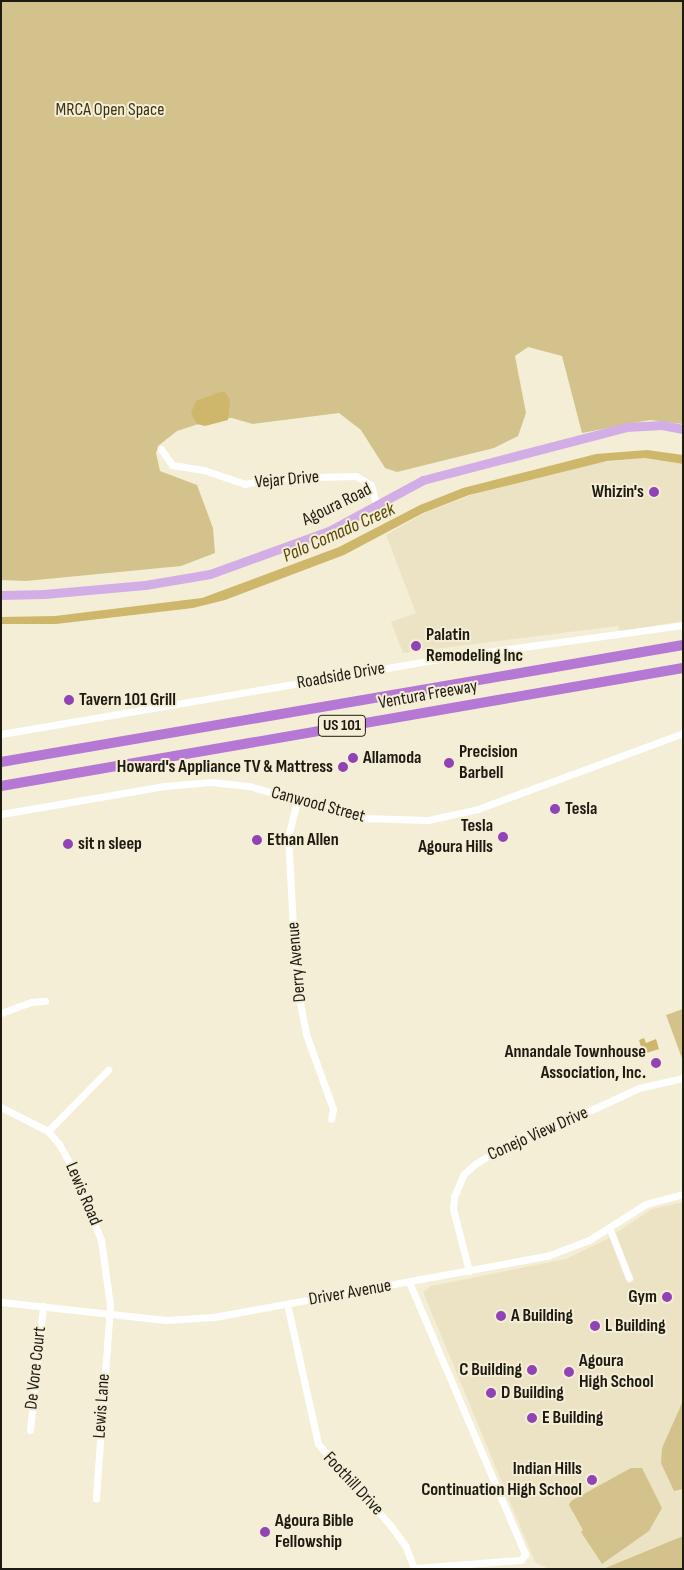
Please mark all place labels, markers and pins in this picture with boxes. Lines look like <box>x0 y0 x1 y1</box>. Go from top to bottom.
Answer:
place label: Whizin's <box>591 481 644 503</box>
marker: Whizin's <box>648 486 660 498</box>
place label: Palatin Remodeling Inc <box>426 625 523 668</box>
marker: Palatin Remodeling Inc <box>410 640 422 652</box>
place label: Tavern 101 Grill <box>79 689 176 711</box>
marker: Tavern 101 Grill <box>63 694 75 706</box>
place label: Precision Barbell <box>459 742 518 784</box>
place label: Allamoda <box>363 747 421 769</box>
marker: Allamoda <box>347 752 359 764</box>
place label: Howard's Appliance TV & Mattress <box>117 756 333 778</box>
marker: Precision Barbell <box>443 757 455 769</box>
marker: Howard's Appliance TV & Mattress <box>337 761 349 773</box>
place label: Tesla <box>565 798 597 820</box>
marker: Tesla <box>549 803 561 815</box>
place label: Tesla Agoura Hills <box>418 816 493 859</box>
place label: Ethan Allen <box>267 829 339 851</box>
marker: Tesla Agoura Hills <box>497 831 509 843</box>
place label: sit n sleep <box>78 833 142 855</box>
marker: Ethan Allen <box>251 834 263 846</box>
marker: sit n sleep <box>62 838 74 850</box>
place label: Annandale Townhouse Association, Inc. <box>505 1042 646 1084</box>
marker: Annandale Townhouse Association, Inc. <box>650 1057 662 1069</box>
place label: Gym <box>628 1286 657 1308</box>
marker: Gym <box>661 1291 673 1303</box>
place label: A Building <box>511 1305 573 1327</box>
marker: A Building <box>495 1310 507 1322</box>
place label: L Building <box>605 1315 666 1337</box>
marker: L Building <box>589 1320 601 1332</box>
place label: Agoura High School <box>579 1351 654 1394</box>
place label: C Building <box>459 1359 522 1381</box>
marker: C Building <box>526 1364 538 1376</box>
marker: Agoura High School <box>563 1366 575 1378</box>
place label: D Building <box>501 1382 564 1404</box>
marker: D Building <box>485 1387 497 1399</box>
place label: E Building <box>542 1407 603 1429</box>
marker: E Building <box>526 1412 538 1424</box>
place label: Indian Hills Continuation High School <box>421 1459 582 1502</box>
marker: Indian Hills Continuation High School <box>586 1474 598 1486</box>
place label: Agoura Bible Fellowship <box>275 1511 354 1554</box>
marker: Agoura Bible Fellowship <box>259 1526 271 1538</box>

